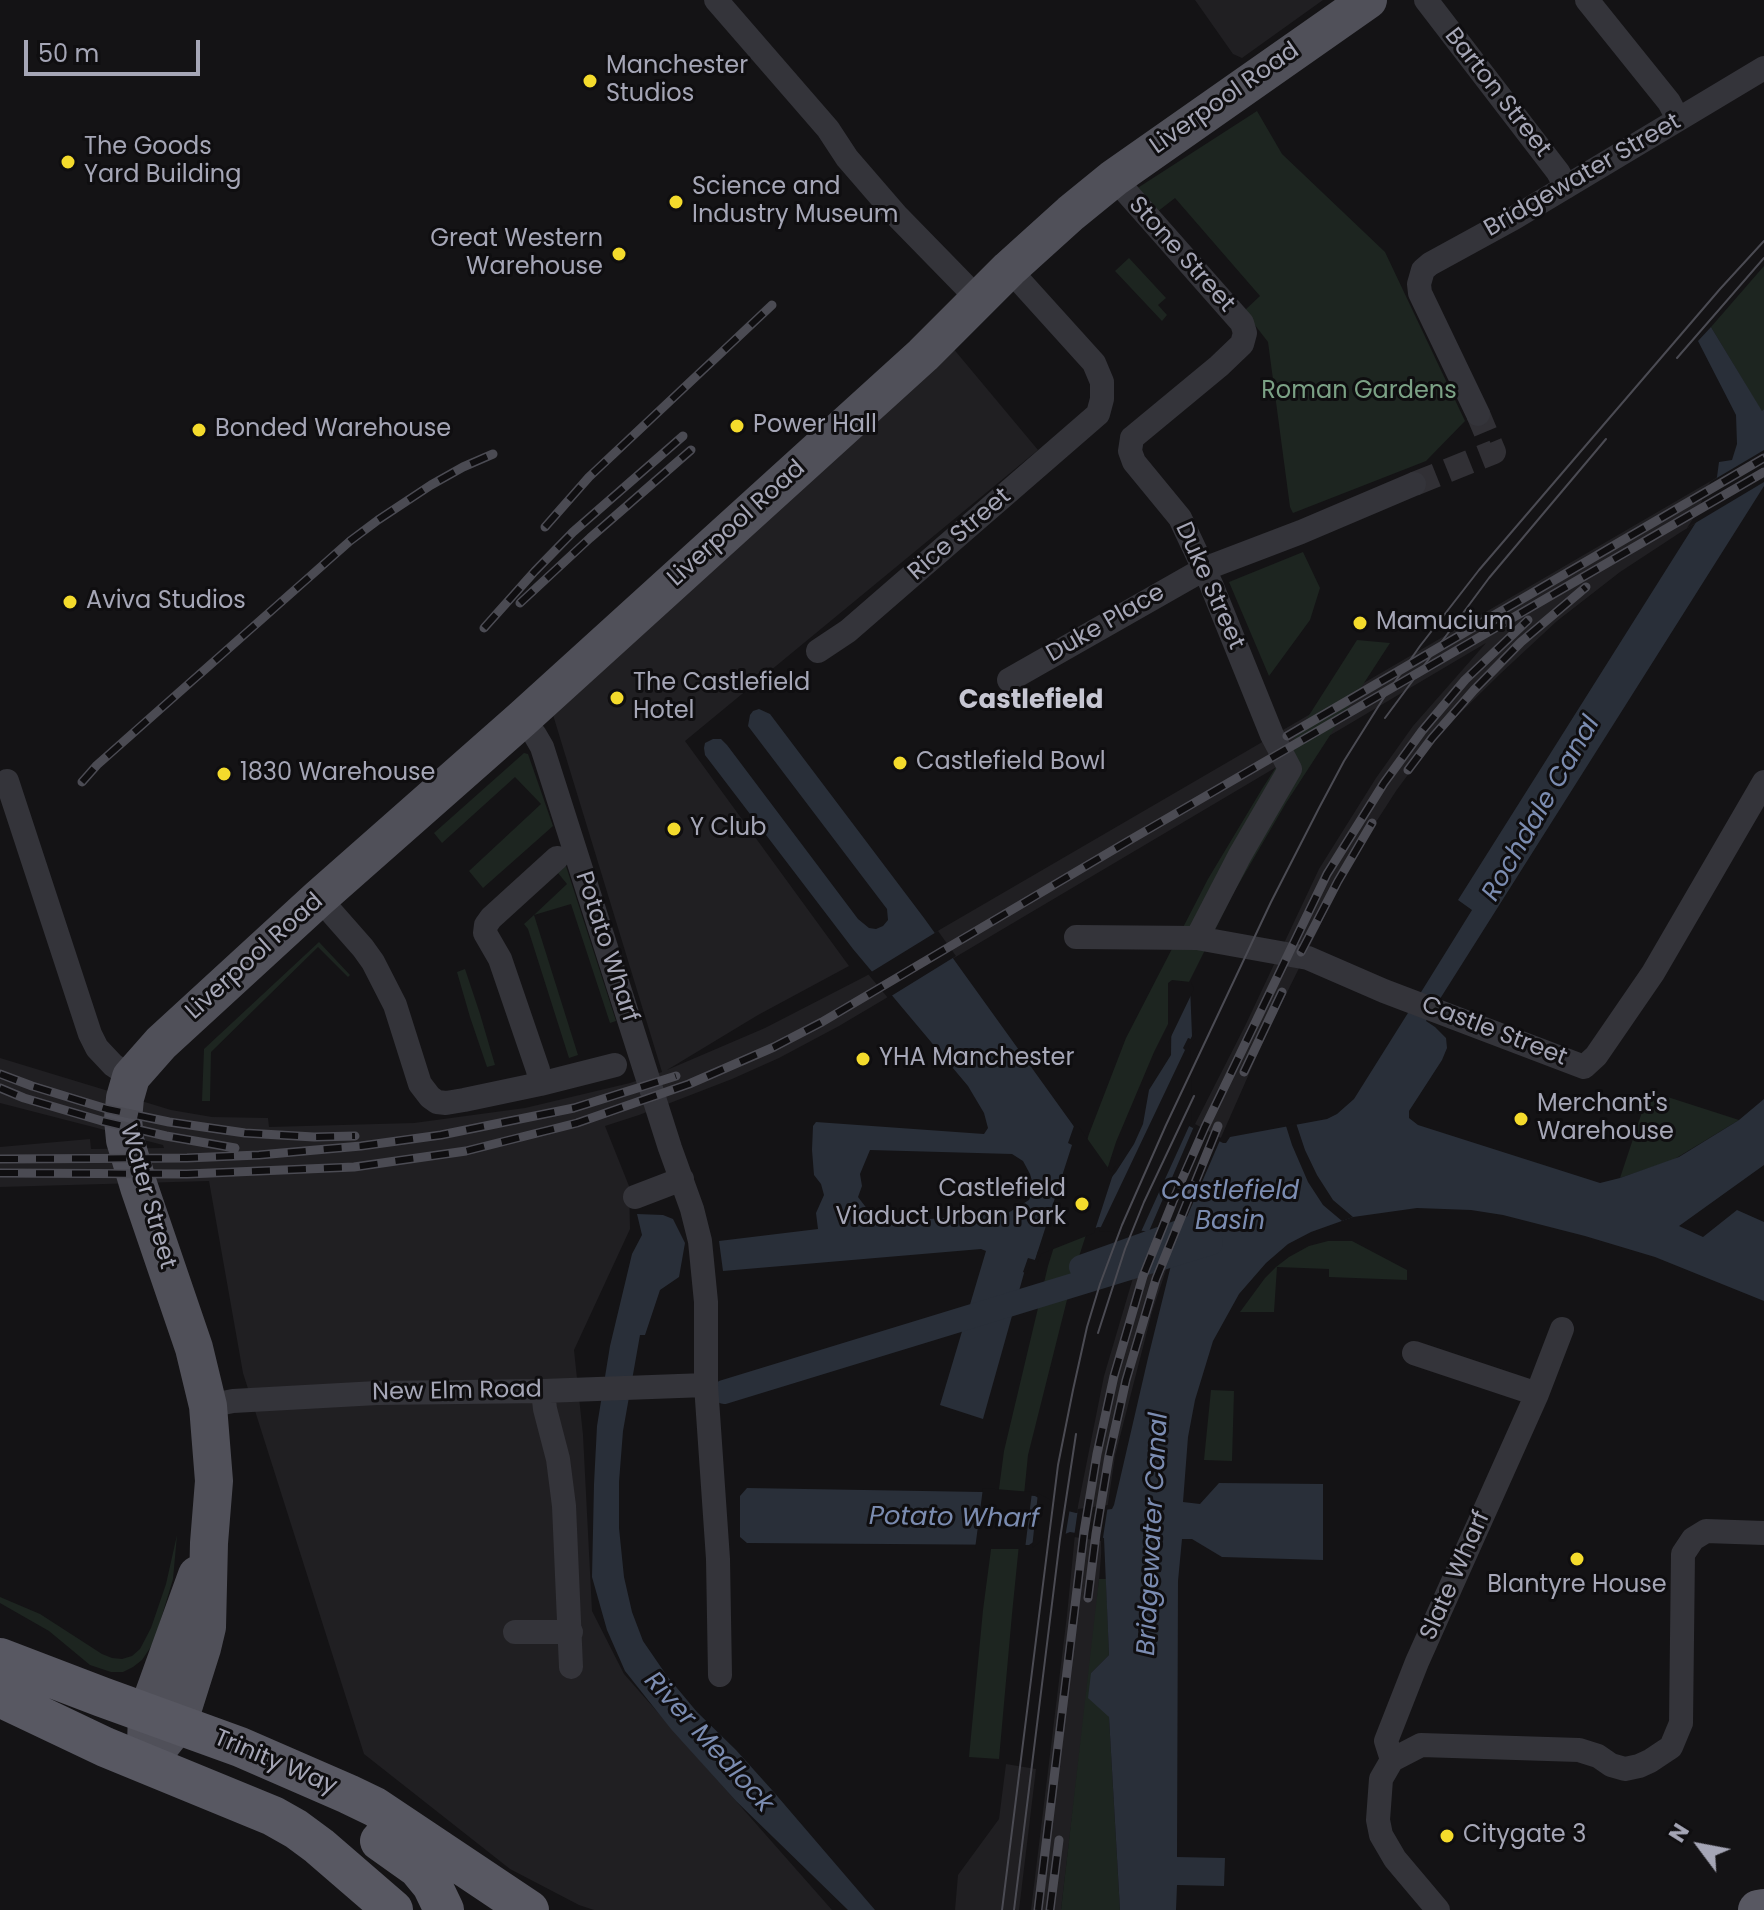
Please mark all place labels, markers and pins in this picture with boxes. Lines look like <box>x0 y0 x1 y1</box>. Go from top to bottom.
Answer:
place label: Manchester Studios <box>606 53 748 109</box>
marker: Manchester Studios <box>581 72 599 90</box>
place label: The Goods Yard Building <box>84 134 241 190</box>
marker: The Goods Yard Building <box>59 153 77 171</box>
place label: Science and Industry Museum <box>692 174 898 230</box>
marker: Science and Industry Museum <box>667 193 685 211</box>
place label: Great Western Warehouse <box>430 226 603 282</box>
marker: Great Western Warehouse <box>610 245 628 263</box>
place label: Power Hall <box>753 412 877 440</box>
place label: Bonded Warehouse <box>215 416 451 444</box>
marker: Power Hall <box>728 417 746 435</box>
marker: Bonded Warehouse <box>190 421 208 439</box>
place label: Aviva Studios <box>86 588 246 616</box>
marker: Aviva Studios <box>61 593 79 611</box>
place label: Mamucium <box>1376 609 1514 637</box>
marker: Mamucium <box>1351 614 1369 632</box>
place label: The Castlefield Hotel <box>633 670 810 726</box>
marker: The Castlefield Hotel <box>608 689 626 707</box>
place label: Castlefield Bowl <box>916 749 1106 777</box>
marker: Castlefield Bowl <box>891 754 909 772</box>
place label: 1830 Warehouse <box>240 760 435 788</box>
marker: 1830 Warehouse <box>215 765 233 783</box>
place label: Y Club <box>690 815 766 843</box>
marker: Y Club <box>665 820 683 838</box>
place label: YHA Manchester <box>879 1045 1074 1073</box>
marker: YHA Manchester <box>854 1050 872 1068</box>
place label: Merchant's Warehouse <box>1537 1091 1674 1147</box>
marker: Merchant's Warehouse <box>1512 1110 1530 1128</box>
place label: Castlefield Viaduct Urban Park <box>836 1176 1066 1232</box>
marker: Castlefield Viaduct Urban Park <box>1073 1195 1091 1213</box>
marker: Blantyre House <box>1568 1550 1586 1568</box>
place label: Blantyre House <box>1487 1572 1667 1600</box>
place label: Citygate 3 <box>1463 1822 1586 1850</box>
marker: Citygate 3 <box>1438 1827 1456 1845</box>

